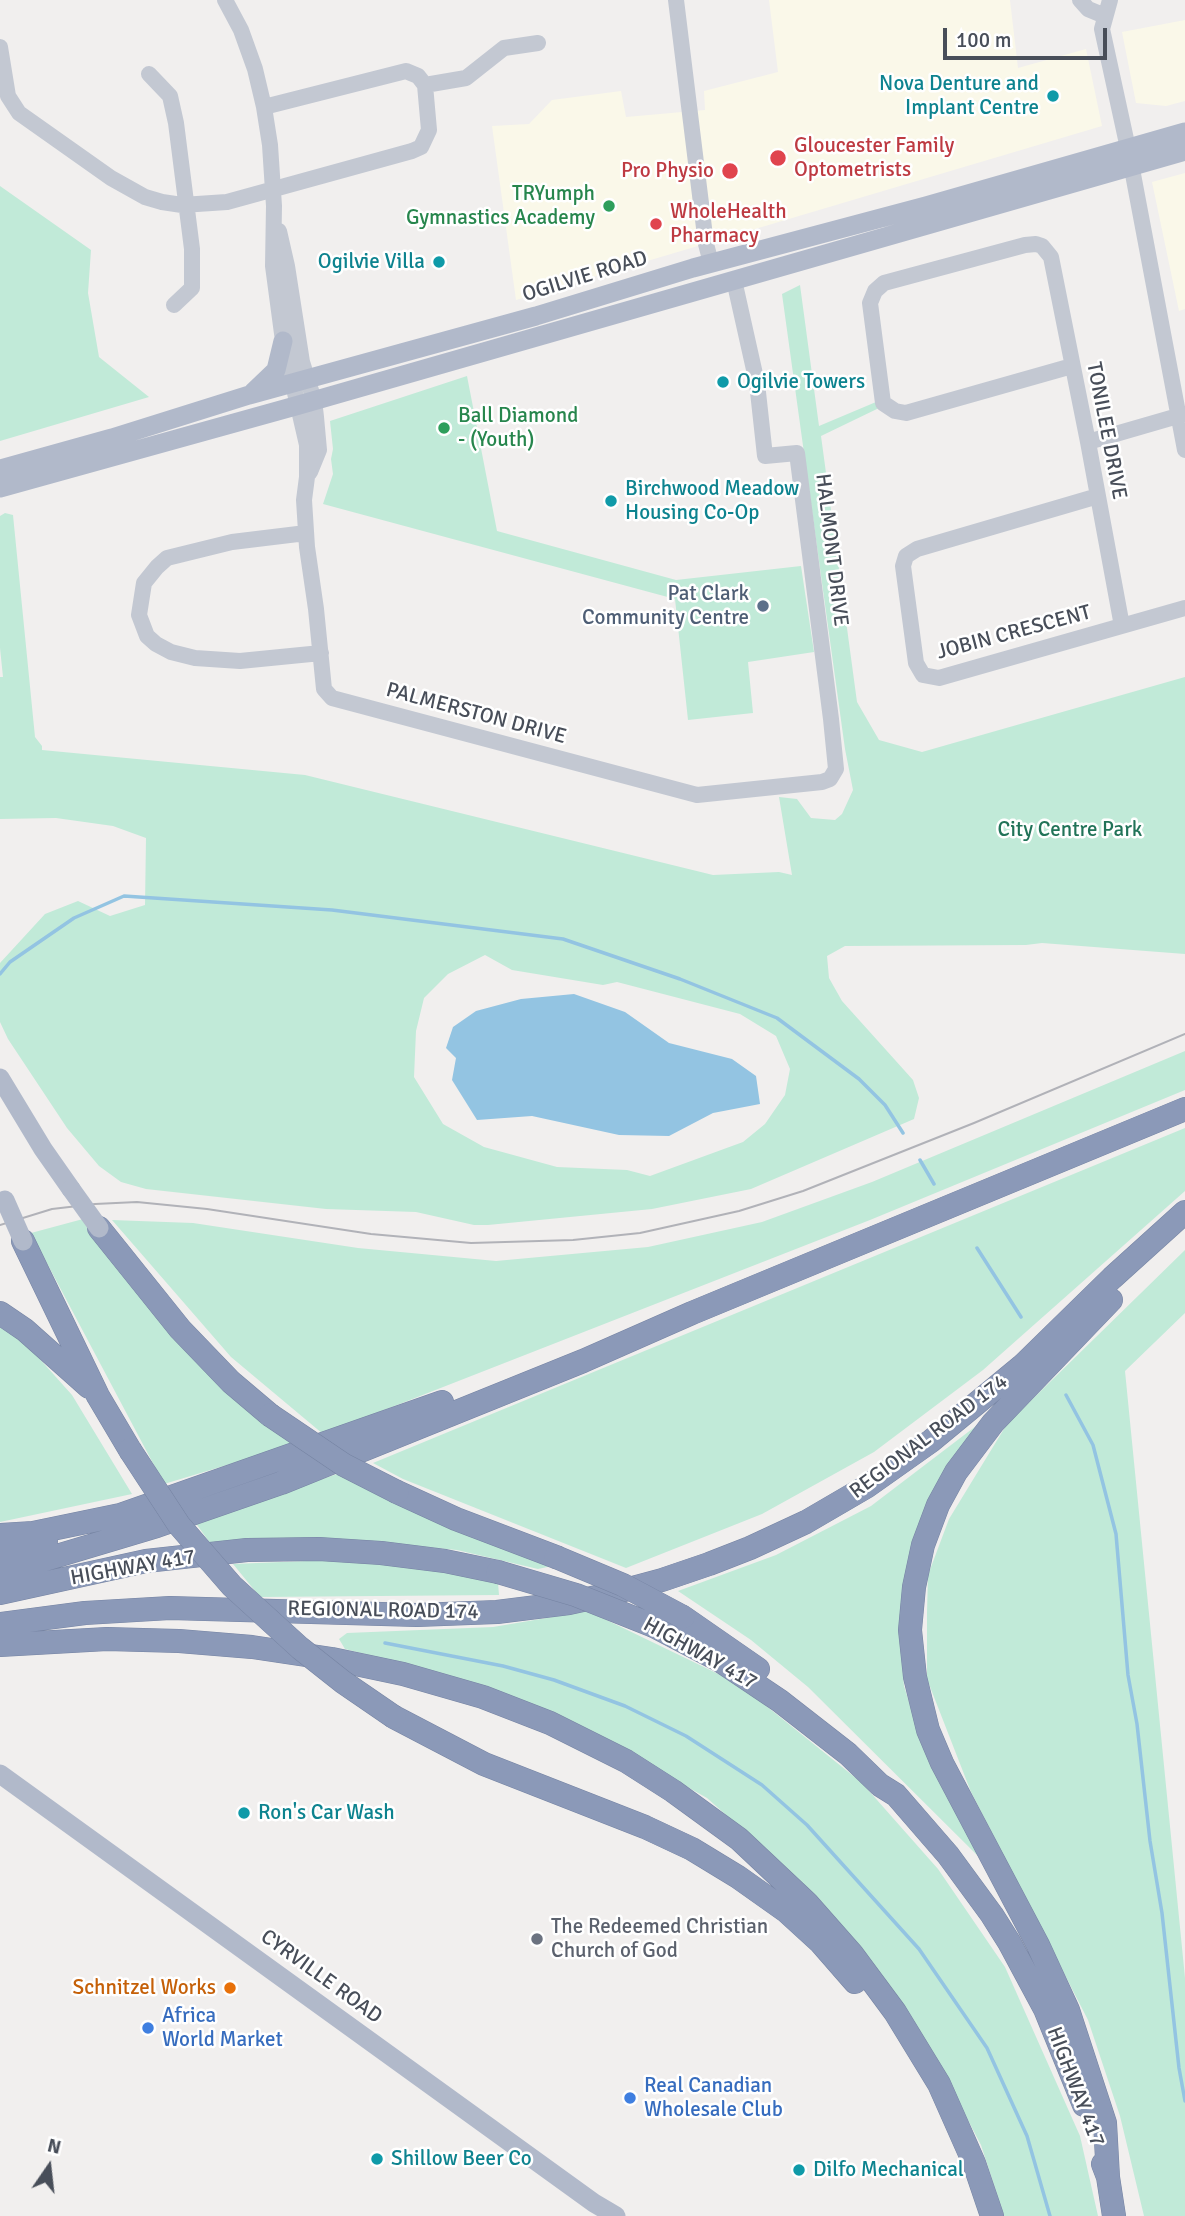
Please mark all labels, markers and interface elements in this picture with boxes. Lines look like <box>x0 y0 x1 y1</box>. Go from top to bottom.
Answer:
scale bar <box>947 14 1112 58</box>
text: 100 m <box>956 27 1011 53</box>
place label: Nova Denture and Implant Centre <box>879 71 1039 121</box>
marker: Nova Denture and Implant Centre <box>1045 88 1061 104</box>
place label: Gloucester Family Optometrists <box>794 133 954 183</box>
marker: Gloucester Family Optometrists <box>768 148 788 168</box>
place label: Pro Physio <box>621 158 714 184</box>
marker: Pro Physio <box>720 161 740 181</box>
place label: TRYumph Gymnastics Academy <box>406 181 595 231</box>
marker: TRYumph Gymnastics Academy <box>601 198 617 214</box>
place label: WholeHealth Pharmacy <box>670 199 787 249</box>
marker: WholeHealth Pharmacy <box>648 216 664 232</box>
street label: OGILVIE ROAD <box>519 246 651 308</box>
place label: Ogilvie Villa <box>318 249 425 275</box>
marker: Ogilvie Villa <box>431 254 447 270</box>
street label: TONILEE DRIVE <box>1080 360 1132 502</box>
place label: Ogilvie Towers <box>737 369 865 395</box>
marker: Ogilvie Towers <box>715 374 731 390</box>
place label: Ball Diamond - (Youth) <box>458 403 578 453</box>
marker: Ball Diamond - (Youth) <box>436 420 452 436</box>
street label: HALMONT DRIVE <box>809 472 853 628</box>
place label: Birchwood Meadow Housing Co-Op <box>625 476 799 526</box>
marker: Birchwood Meadow Housing Co-Op <box>603 493 619 509</box>
place label: Pat Clark Community Centre <box>582 581 749 631</box>
marker: Pat Clark Community Centre <box>755 598 771 614</box>
street label: JOBIN CRESCENT <box>934 600 1094 666</box>
street label: PALMERSTON DRIVE <box>383 678 569 750</box>
park label: City Centre Park <box>998 817 1142 843</box>
street label: REGIONAL ROAD 174 <box>845 1369 1013 1505</box>
street label: HIGHWAY 417 <box>69 1545 197 1591</box>
street label: REGIONAL ROAD 174 <box>287 1597 479 1625</box>
street label: HIGHWAY 417 <box>639 1612 761 1696</box>
place label: Ron's Car Wash <box>258 1800 395 1826</box>
marker: Ron's Car Wash <box>236 1805 252 1821</box>
place label: The Redeemed Christian Church of God <box>551 1914 768 1964</box>
street label: CYRVILLE ROAD <box>255 1924 387 2030</box>
marker: The Redeemed Christian Church of God <box>529 1931 545 1947</box>
place label: Schnitzel Works <box>73 1975 216 2001</box>
marker: Schnitzel Works <box>222 1980 238 1996</box>
place label: Africa World Market <box>162 2003 283 2053</box>
marker: Africa World Market <box>140 2020 156 2036</box>
street label: HIGHWAY 417 <box>1041 2024 1109 2150</box>
place label: Real Canadian Wholesale Club <box>644 2073 783 2123</box>
marker: Real Canadian Wholesale Club <box>622 2090 638 2106</box>
north arrow <box>14 2132 84 2202</box>
text: N <box>45 2133 63 2160</box>
place label: Shillow Beer Co <box>391 2146 532 2172</box>
marker: Shillow Beer Co <box>369 2151 385 2167</box>
place label: Dilfo Mechanical <box>813 2157 964 2183</box>
marker: Dilfo Mechanical <box>791 2162 807 2178</box>

